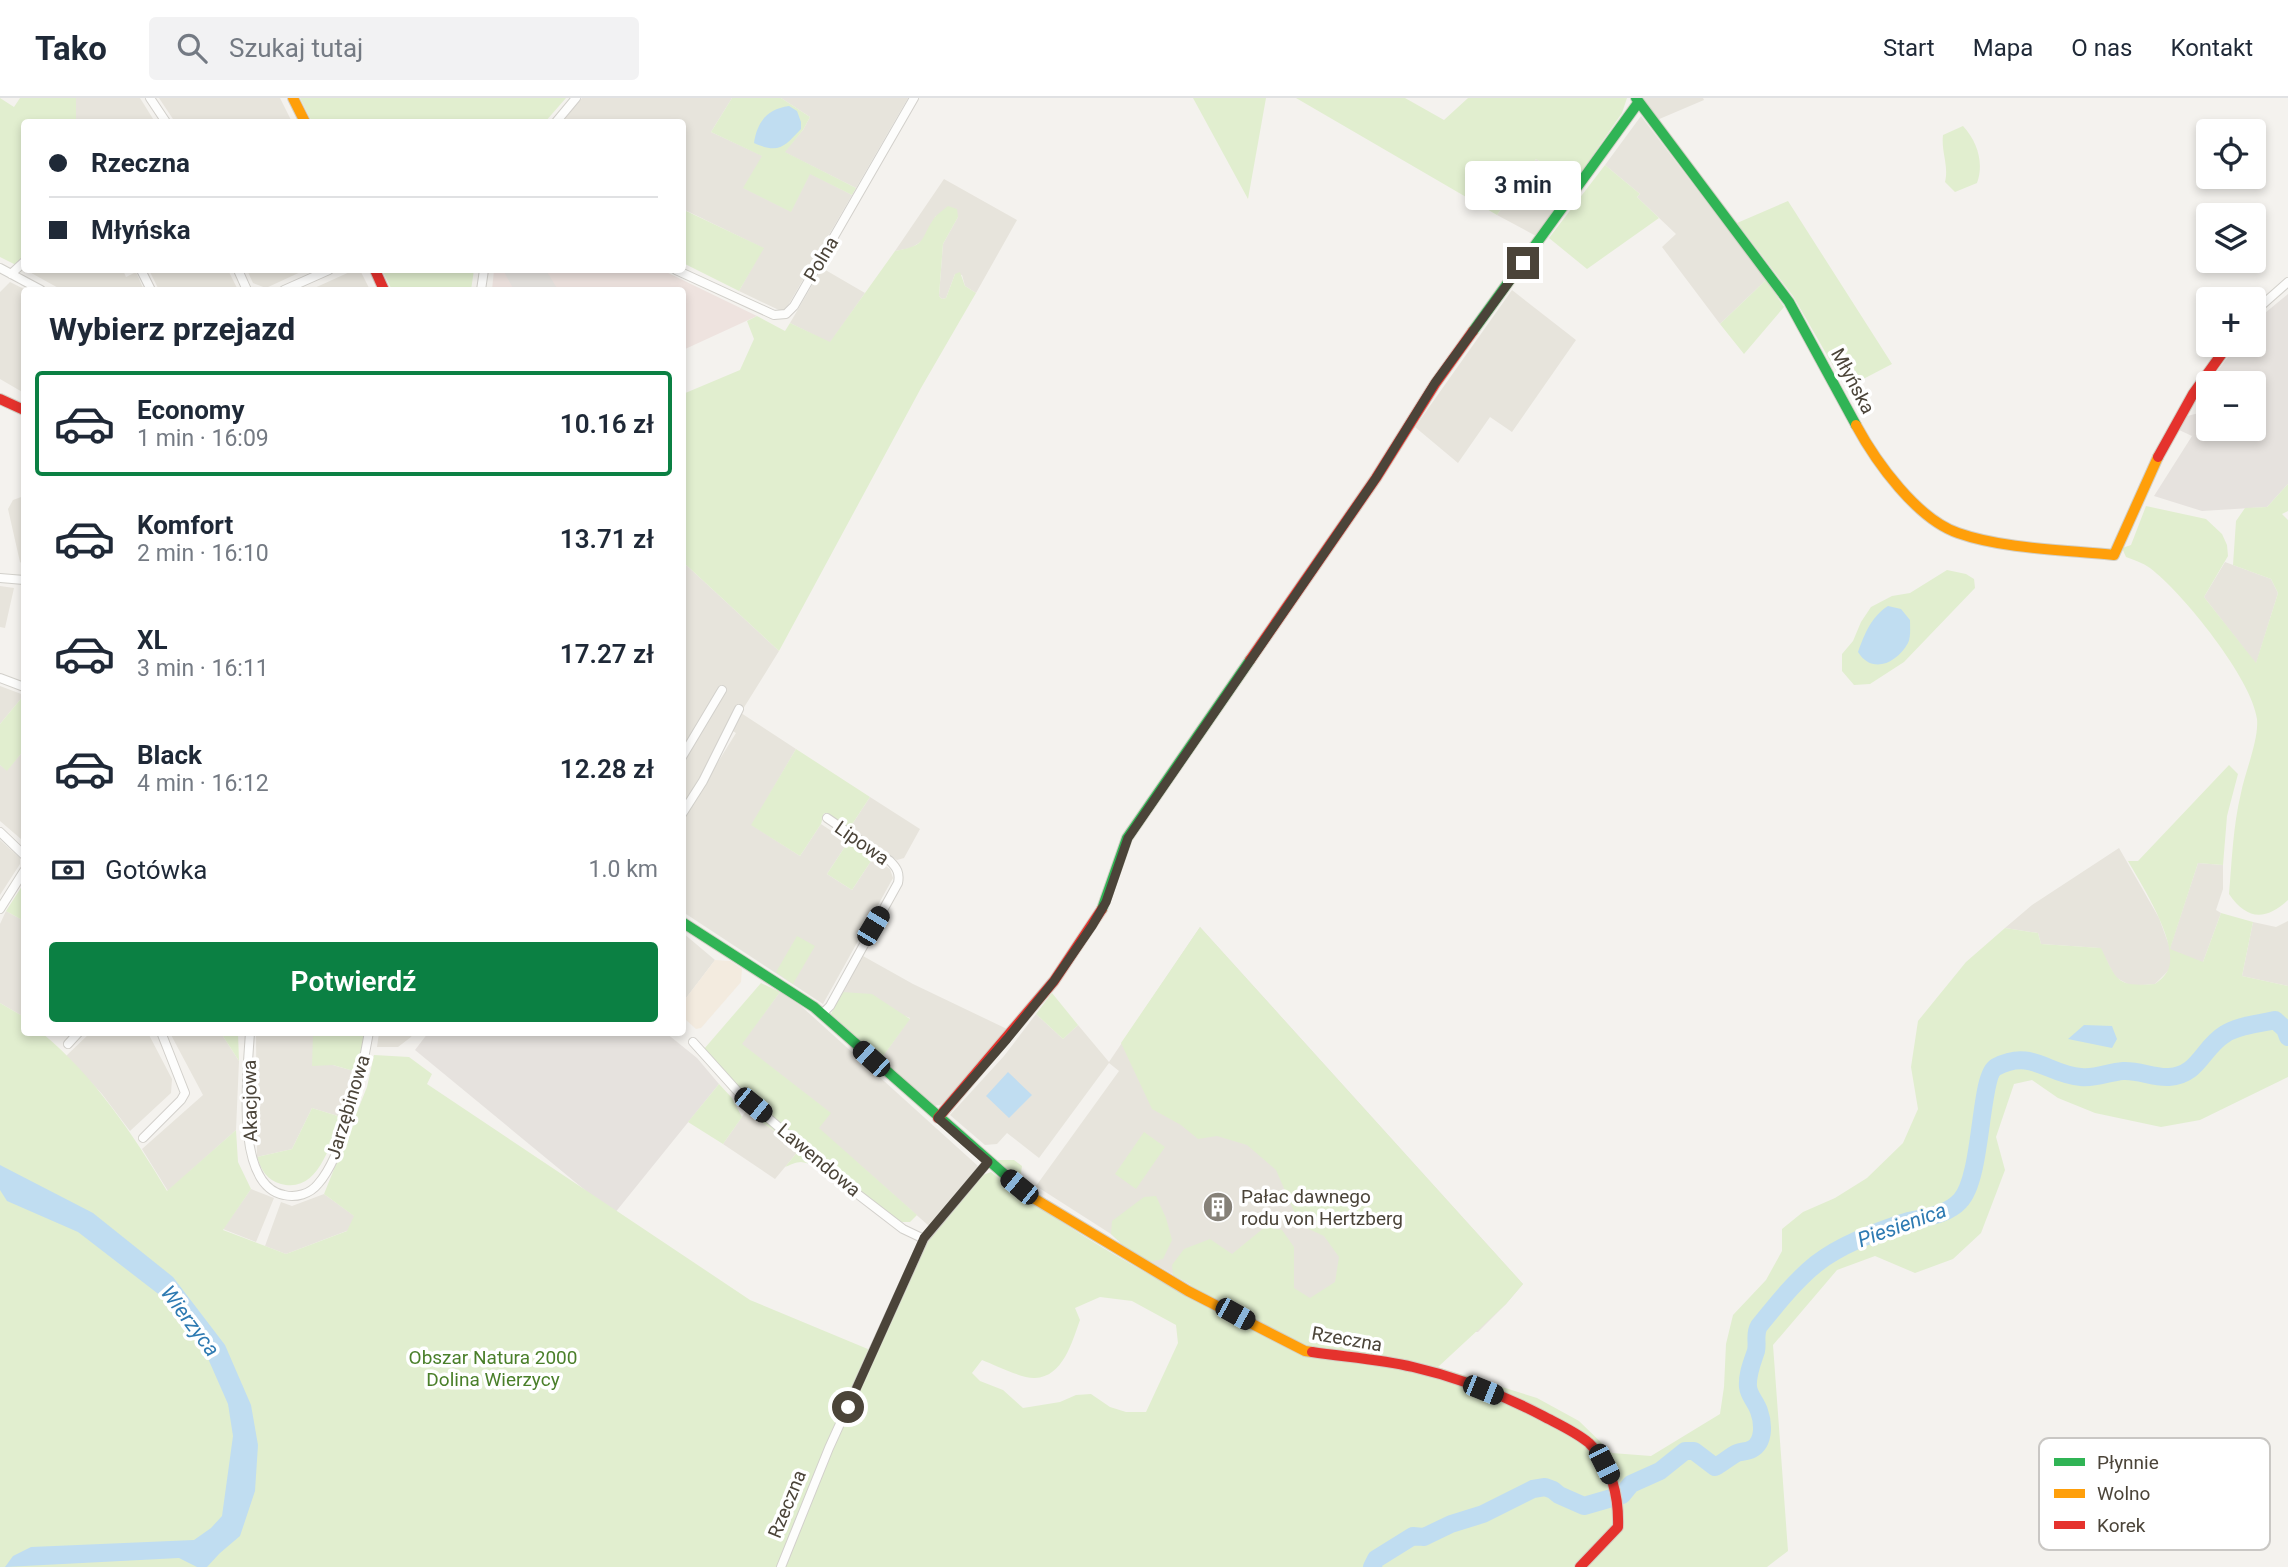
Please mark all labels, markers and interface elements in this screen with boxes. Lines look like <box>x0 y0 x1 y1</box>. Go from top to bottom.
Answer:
search box <box>149 17 639 80</box>
text: Tako <box>35 29 107 68</box>
icon: search <box>173 29 211 67</box>
text: Szukaj tutaj <box>229 33 363 63</box>
text: Start <box>1883 34 1935 62</box>
text: Mapa <box>1973 34 2033 62</box>
text: O nas <box>2071 34 2132 62</box>
text: Kontakt <box>2170 34 2253 62</box>
map controls <box>2196 119 2266 441</box>
button: locate <box>2196 119 2266 189</box>
text: Rzeczna <box>91 148 190 178</box>
callout: 3 min <box>1465 162 1581 211</box>
text: 3 min <box>1494 172 1552 199</box>
button: layers <box>2196 203 2266 273</box>
text: Młyńska <box>91 215 191 245</box>
street label: Polna <box>799 232 843 286</box>
route end <box>1507 247 1539 279</box>
button: + <box>2196 287 2266 357</box>
text: Wybierz przejazd <box>49 310 295 348</box>
street label: Młyńska <box>1826 344 1880 418</box>
button: − <box>2196 371 2266 441</box>
icon: car <box>53 392 116 455</box>
text: Economy <box>137 395 244 425</box>
text: 10.16 zł <box>560 409 654 439</box>
text: 1 min · 16:09 <box>137 425 269 452</box>
icon: car <box>53 507 116 570</box>
text: Komfort <box>137 510 233 540</box>
text: 13.71 zł <box>560 524 654 554</box>
text: 2 min · 16:10 <box>137 540 269 567</box>
icon: car <box>53 622 116 685</box>
text: XL <box>137 625 168 655</box>
text: 17.27 zł <box>560 639 654 669</box>
text: 3 min · 16:11 <box>137 655 269 682</box>
icon: car <box>53 737 116 800</box>
text: Black <box>137 740 202 770</box>
text: 12.28 zł <box>560 754 654 784</box>
text: 4 min · 16:12 <box>137 770 269 797</box>
street label: Lipowa <box>830 816 894 870</box>
icon: cash <box>49 851 87 889</box>
text: Gotówka <box>105 855 207 885</box>
text: 1.0 km <box>589 856 658 883</box>
car <box>854 903 893 949</box>
button: Potwierdź <box>49 942 658 1022</box>
car <box>849 1037 894 1081</box>
street label: Jarzębinowa <box>321 1052 375 1162</box>
street label: Akacjowa <box>238 1060 262 1142</box>
car <box>731 1084 776 1126</box>
street label: Lawendowa <box>773 1119 865 1201</box>
car <box>997 1166 1042 1208</box>
place label: Pałac dawnego rodu von Hertzberg <box>1241 1185 1403 1230</box>
building icon: Pałac dawnego rodu von Hertzberg <box>1201 1190 1235 1224</box>
water label: Piesienica <box>1854 1198 1950 1252</box>
water label: Wierzyca <box>156 1281 224 1361</box>
car <box>1212 1295 1259 1333</box>
street label: Rzeczna <box>1310 1321 1384 1357</box>
park label: Obszar Natura 2000 Dolina Wierzycy <box>409 1346 577 1391</box>
car <box>1460 1372 1507 1408</box>
route start <box>832 1391 864 1423</box>
legend <box>2039 1438 2270 1550</box>
car <box>1586 1441 1623 1487</box>
text: Płynnie <box>2097 1451 2159 1474</box>
street label: Rzeczna <box>763 1467 811 1541</box>
text: Wolno <box>2097 1482 2150 1505</box>
text: Korek <box>2097 1514 2146 1537</box>

